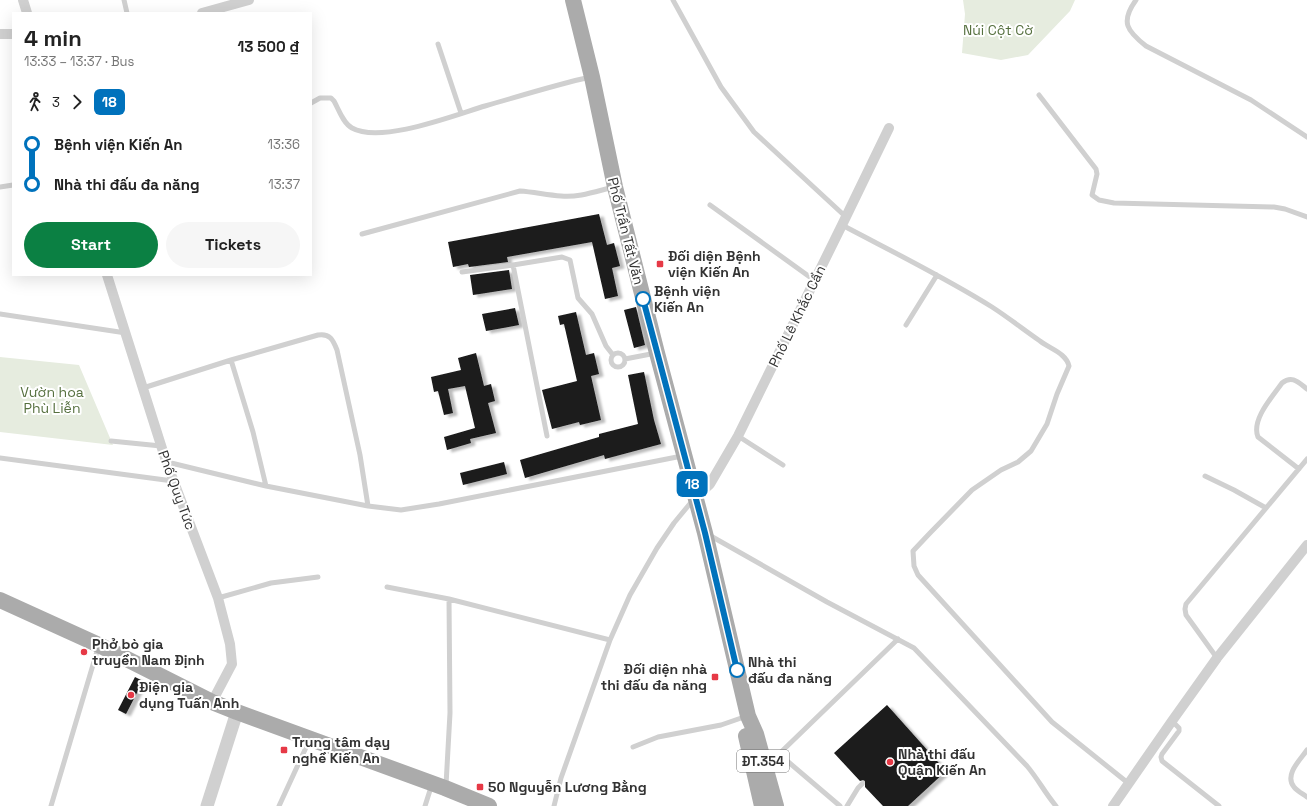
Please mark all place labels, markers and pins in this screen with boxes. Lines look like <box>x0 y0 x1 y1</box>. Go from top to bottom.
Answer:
place label: Đối diện Bệnh viện Kiến An <box>668 247 761 281</box>
marker: Đối diện Bệnh viện Kiến An <box>655 259 665 269</box>
place label: Bệnh viện Kiến An <box>654 282 720 316</box>
marker: Bệnh viện Kiến An <box>635 291 651 307</box>
place label: Phở bò gia truyền Nam Định <box>92 635 205 669</box>
marker: Phở bò gia truyền Nam Định <box>79 647 89 657</box>
place label: Nhà thi đấu đa năng <box>748 653 832 687</box>
place label: Đối diện nhà thi đấu đa năng <box>601 660 707 694</box>
marker: Nhà thi đấu đa năng <box>729 662 745 678</box>
marker: Đối diện nhà thi đấu đa năng <box>710 672 720 682</box>
place label: Điện gia dụng Tuấn Anh <box>139 678 239 712</box>
marker: Điện gia dụng Tuấn Anh <box>126 690 136 700</box>
place label: Trung tâm dạy nghề Kiến An <box>292 733 390 767</box>
marker: Trung tâm dạy nghề Kiến An <box>279 745 289 755</box>
place label: Nhà thi đấu Quận Kiến An <box>898 745 986 779</box>
marker: Nhà thi đấu Quận Kiến An <box>885 757 895 767</box>
place label: 50 Nguyễn Lương Bằng <box>488 778 647 796</box>
marker: 50 Nguyễn Lương Bằng <box>475 782 485 792</box>

